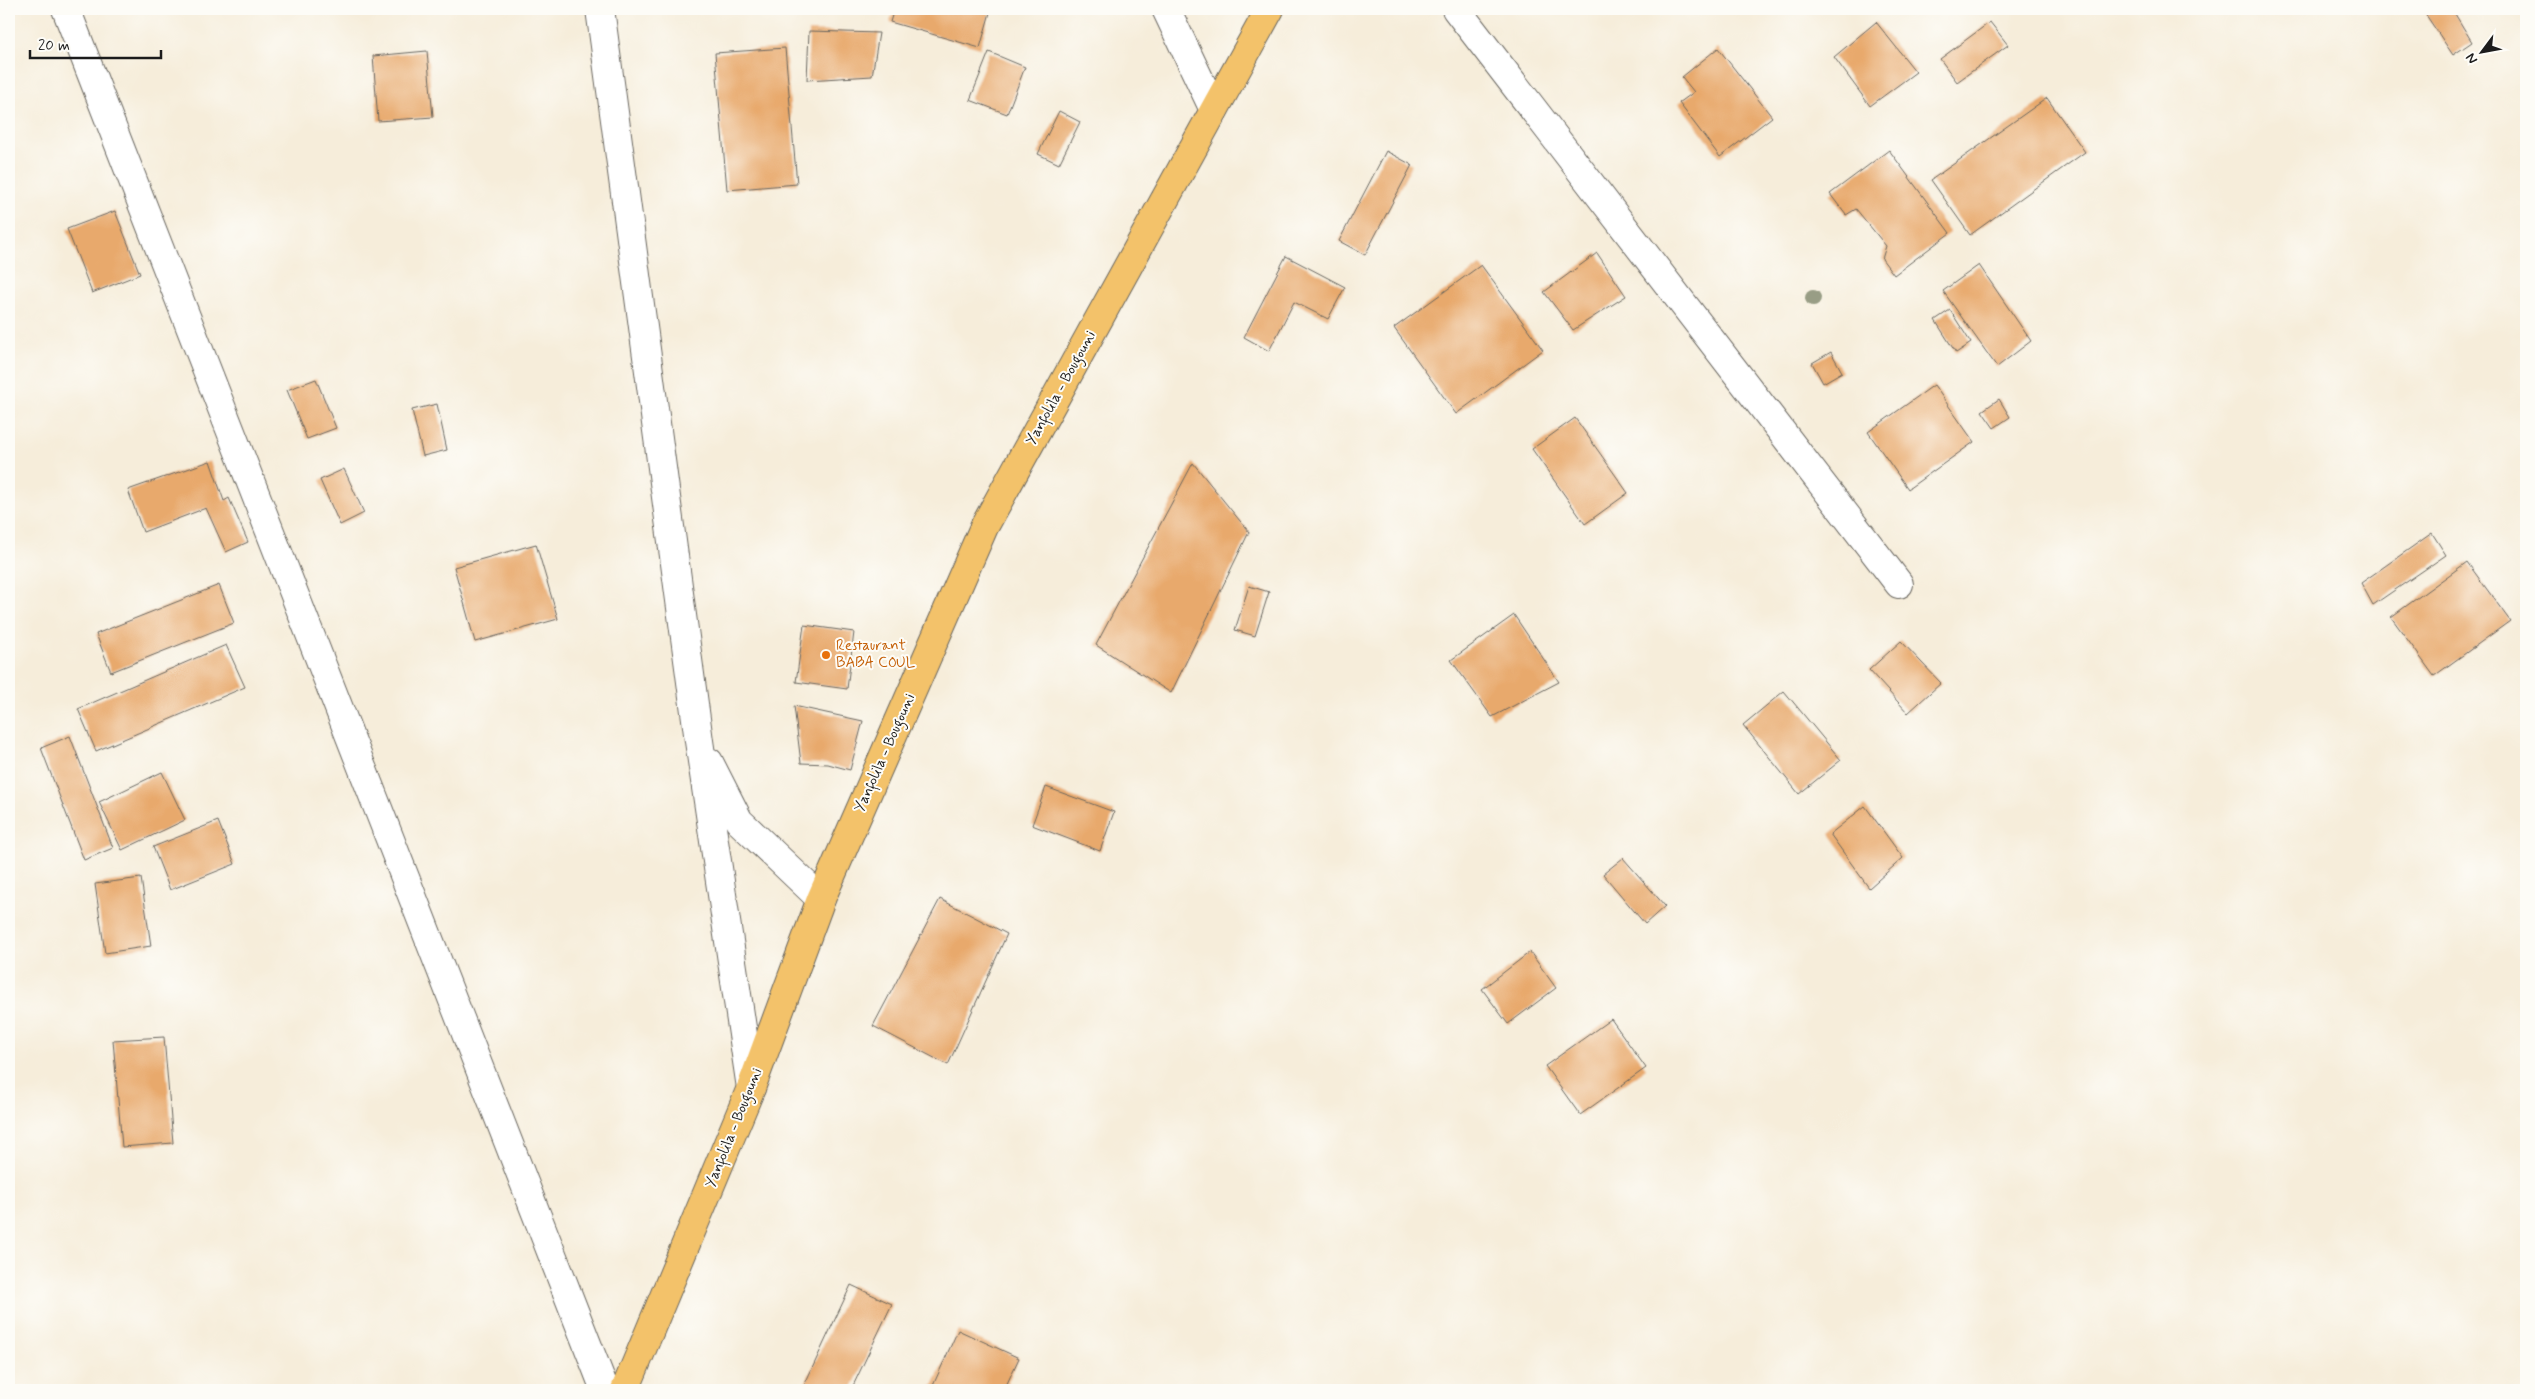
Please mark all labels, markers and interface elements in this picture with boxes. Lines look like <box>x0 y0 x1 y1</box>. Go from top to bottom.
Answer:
scale bar <box>30 28 161 60</box>
north arrow <box>2458 28 2508 78</box>
text: 20 m <box>38 36 70 56</box>
text: N <box>2462 50 2482 67</box>
street label: Yanfolila - Bougouni <box>1021 327 1103 450</box>
place label: Restaurant BABA COUL <box>836 636 916 673</box>
marker: Restaurant BABA COUL <box>820 649 832 661</box>
street label: Yanfolila - Bougouni <box>850 690 922 816</box>
street label: Yanfolila - Bougouni <box>701 1065 769 1192</box>

